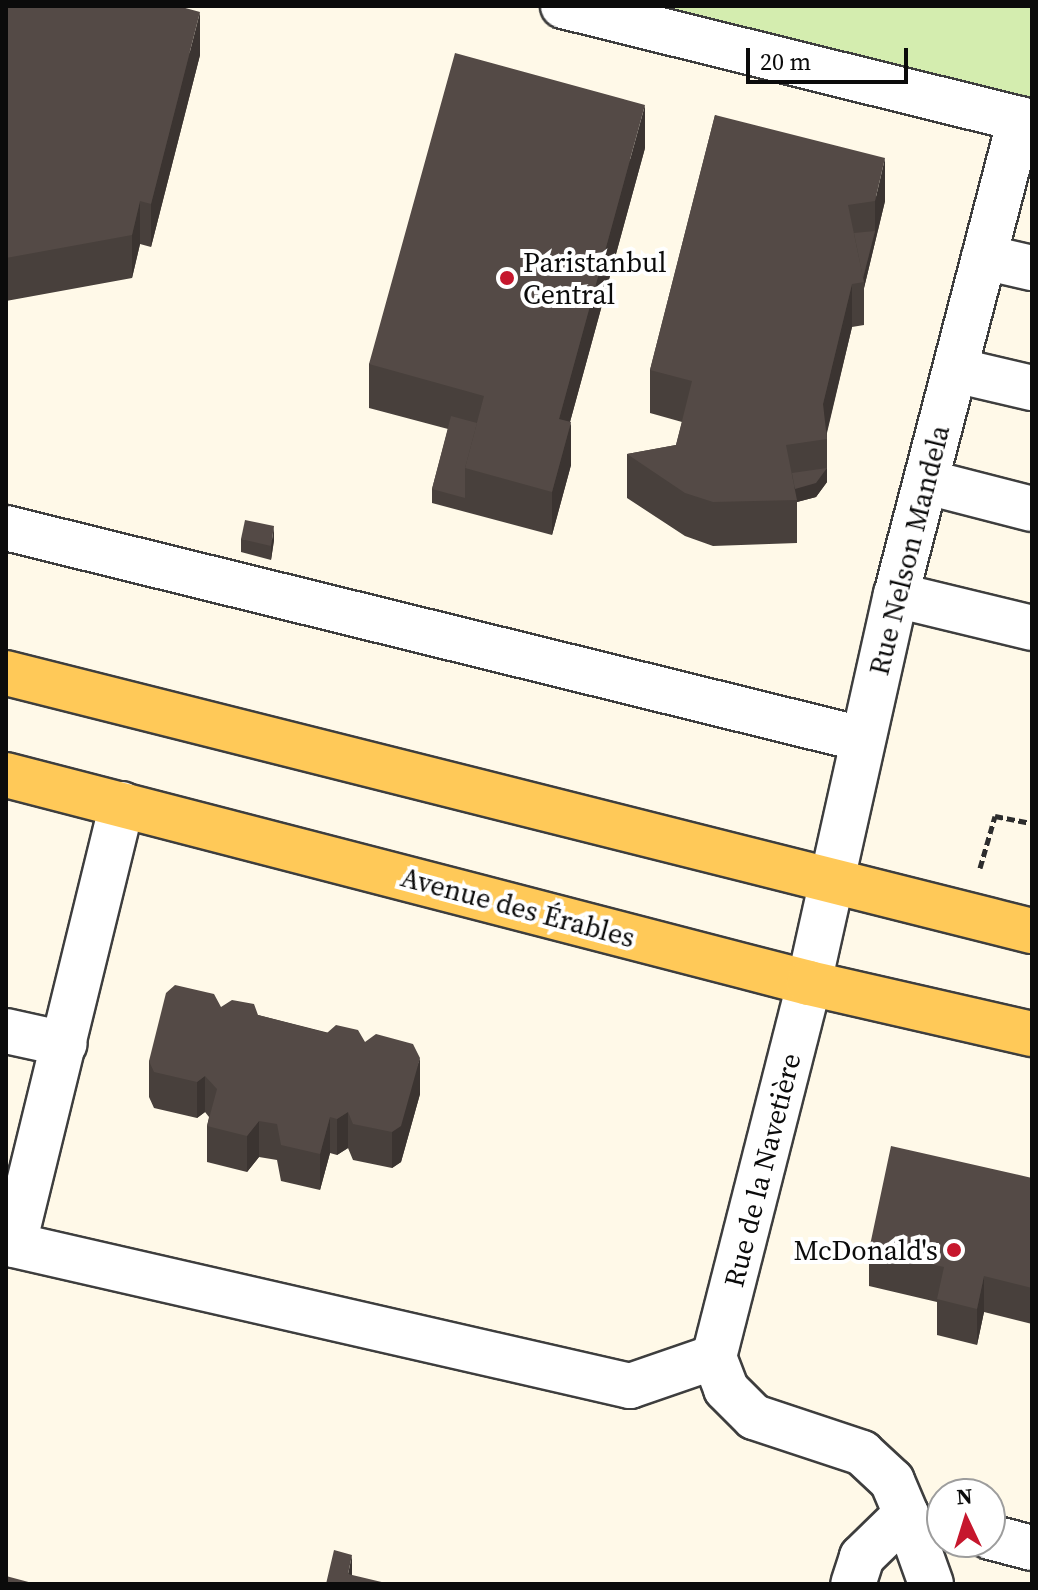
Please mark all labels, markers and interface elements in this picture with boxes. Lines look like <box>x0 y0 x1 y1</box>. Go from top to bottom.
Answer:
scale bar <box>750 32 912 82</box>
text: 20 m <box>760 45 811 78</box>
place label: Paristanbul Central <box>523 245 667 311</box>
marker: Paristanbul Central <box>498 269 516 287</box>
street label: Rue Nelson Mandela <box>862 422 956 678</box>
street label: Avenue des Érables <box>397 860 639 954</box>
street label: Rue de la Navetière <box>717 1050 807 1290</box>
place label: McDonald's <box>793 1233 938 1267</box>
marker: McDonald's <box>945 1241 963 1259</box>
north arrow <box>926 1478 1006 1558</box>
text: N <box>955 1481 974 1512</box>

